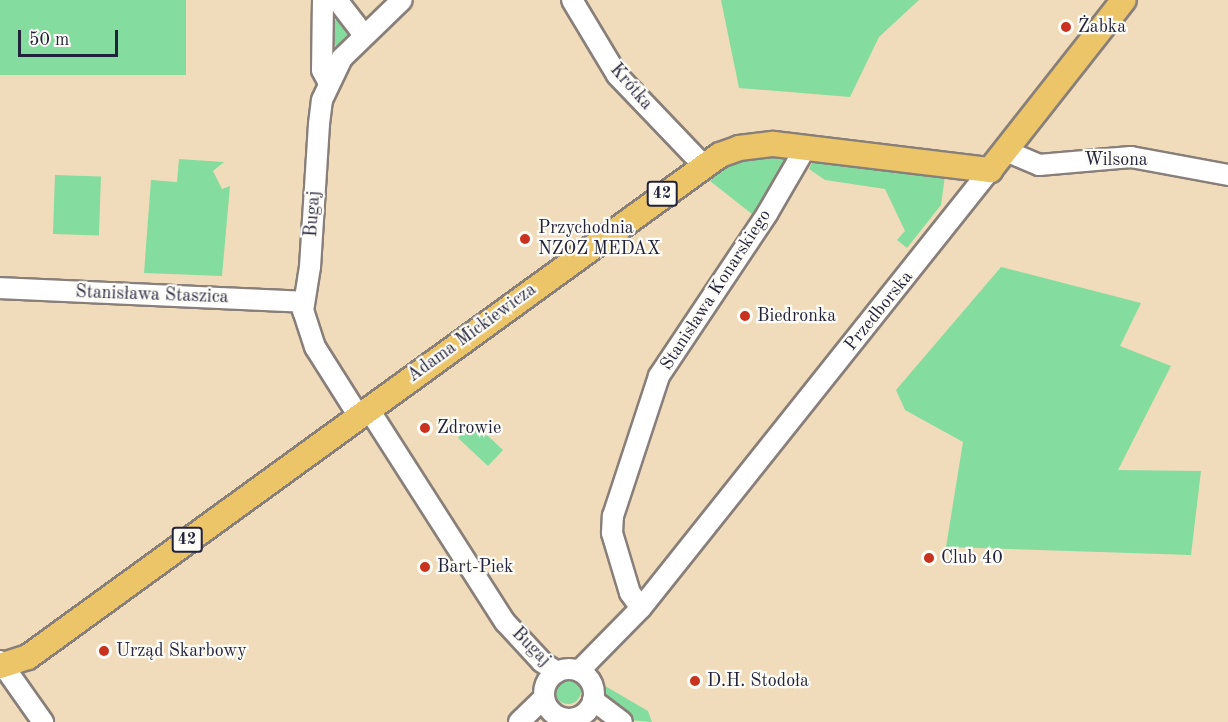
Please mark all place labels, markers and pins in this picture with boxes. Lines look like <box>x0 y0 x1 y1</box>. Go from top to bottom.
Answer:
place label: Żabka <box>1078 16 1126 38</box>
marker: Żabka <box>1059 20 1073 34</box>
place label: Przychodnia NZOZ MEDAX <box>538 218 661 260</box>
marker: Przychodnia NZOZ MEDAX <box>516 230 534 248</box>
place label: Biedronka <box>757 305 836 327</box>
marker: Biedronka <box>738 309 752 323</box>
place label: Zdrowie <box>437 417 501 439</box>
marker: Zdrowie <box>418 421 432 435</box>
place label: Club 40 <box>941 547 1003 569</box>
marker: Club 40 <box>922 551 936 565</box>
place label: Bart-Piek <box>437 556 513 578</box>
marker: Bart-Piek <box>418 560 432 574</box>
place label: Urząd Skarbowy <box>116 640 247 662</box>
marker: Urząd Skarbowy <box>97 644 111 658</box>
place label: D.H. Stodoła <box>707 670 809 692</box>
marker: D.H. Stodoła <box>688 674 702 688</box>

